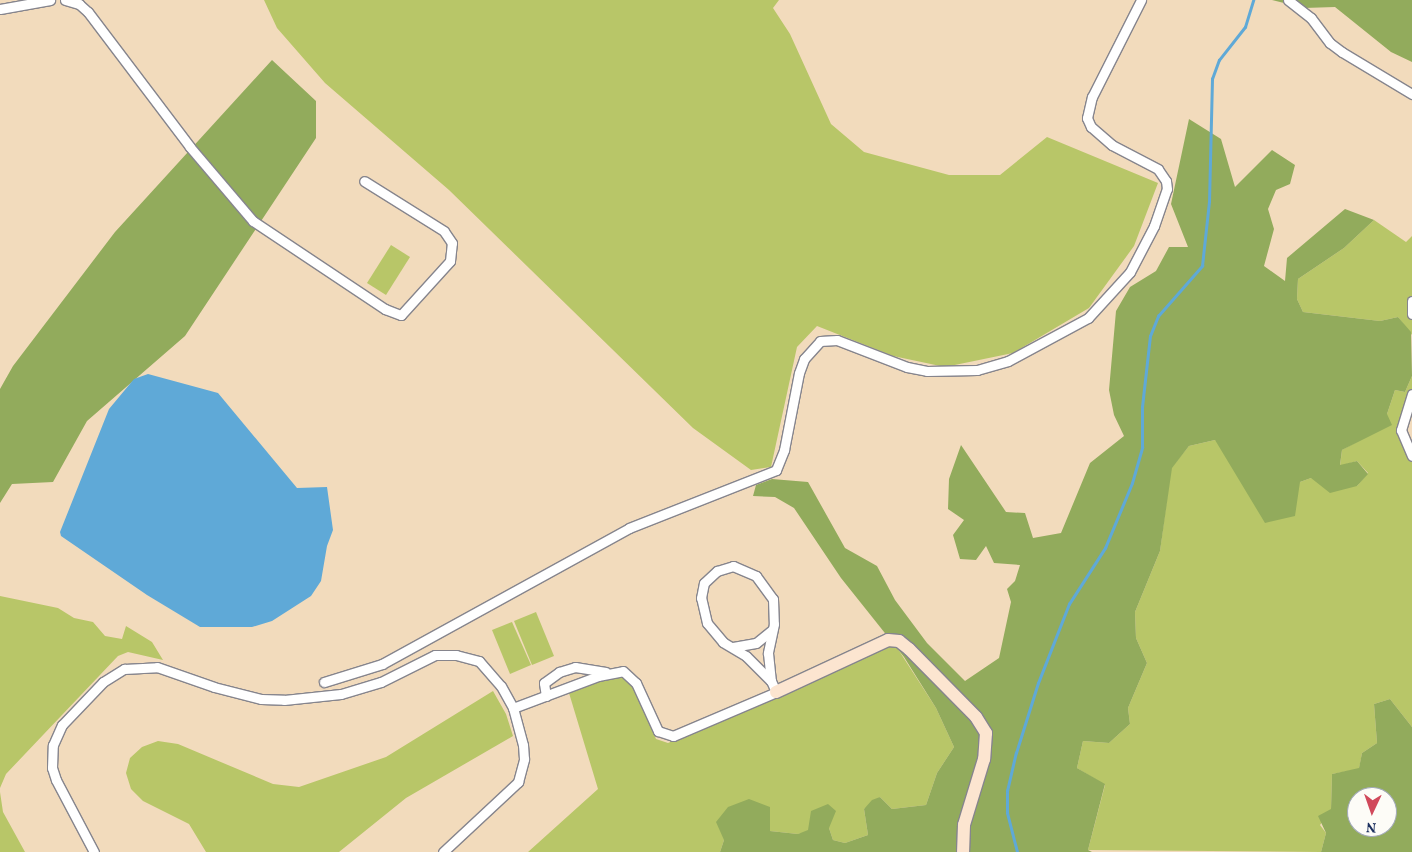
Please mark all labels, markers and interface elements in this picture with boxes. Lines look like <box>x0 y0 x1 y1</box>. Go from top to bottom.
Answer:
north arrow <box>1347 787 1397 837</box>
text: N <box>1366 817 1377 836</box>

